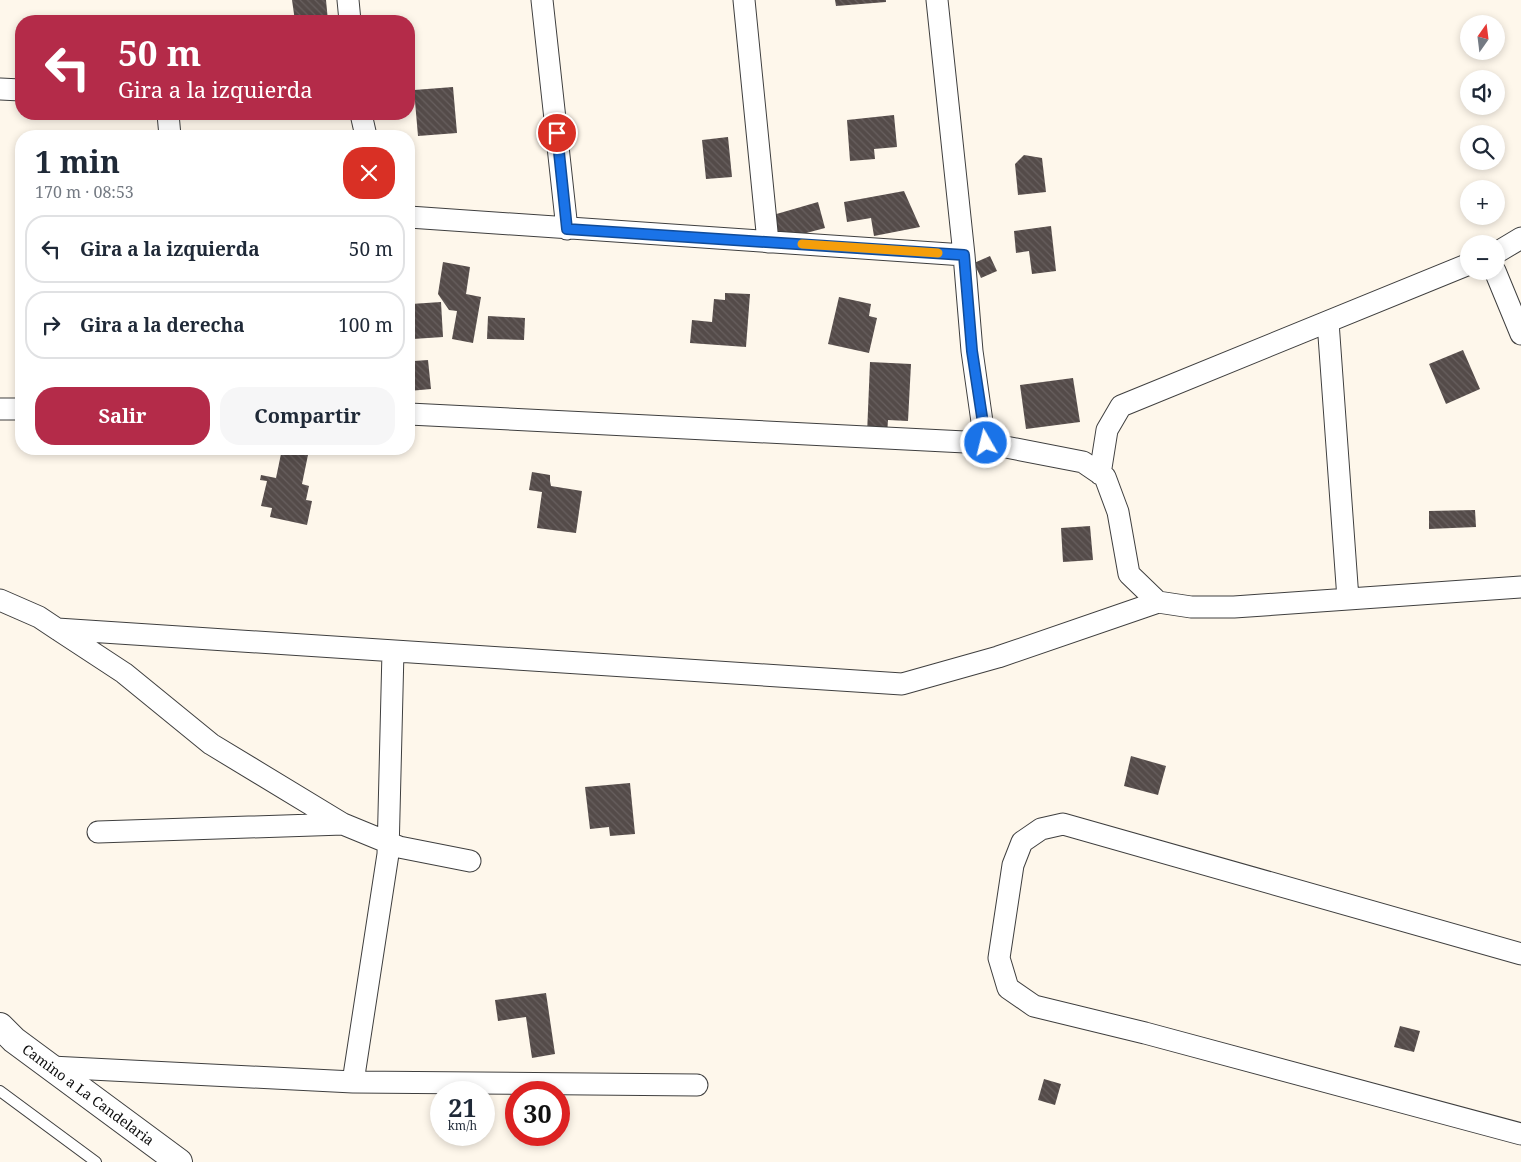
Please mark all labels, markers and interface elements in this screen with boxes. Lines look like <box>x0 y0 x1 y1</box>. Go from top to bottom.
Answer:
north arrow <box>1460 15 1505 60</box>
map controls <box>1460 15 1505 280</box>
text: 50 m <box>118 29 201 76</box>
icon: left <box>35 35 100 100</box>
button: sound <box>1460 70 1505 115</box>
text: Gira a la izquierda <box>118 74 313 104</box>
pin <box>536 112 578 154</box>
icon: arrive <box>543 119 571 147</box>
button: search <box>1460 125 1505 170</box>
text: 1 min <box>35 141 120 182</box>
button: close <box>343 147 395 199</box>
button: + <box>1460 180 1505 225</box>
text: 170 m · 08:53 <box>35 181 134 203</box>
icon: left <box>37 235 65 263</box>
button: − <box>1460 235 1505 280</box>
text: Gira a la izquierda <box>80 236 260 262</box>
text: 50 m <box>349 236 393 262</box>
icon: right <box>37 311 65 339</box>
text: Gira a la derecha <box>80 312 245 338</box>
text: 100 m <box>338 312 393 338</box>
button: Salir <box>35 387 210 445</box>
button: Compartir <box>220 387 395 445</box>
position arrow <box>959 416 1011 468</box>
street label: Camino a La Candelaria <box>19 1039 158 1150</box>
speed limit sign: 30 <box>505 1081 570 1146</box>
text: 21 <box>448 1090 477 1124</box>
text: km/h <box>448 1117 477 1134</box>

